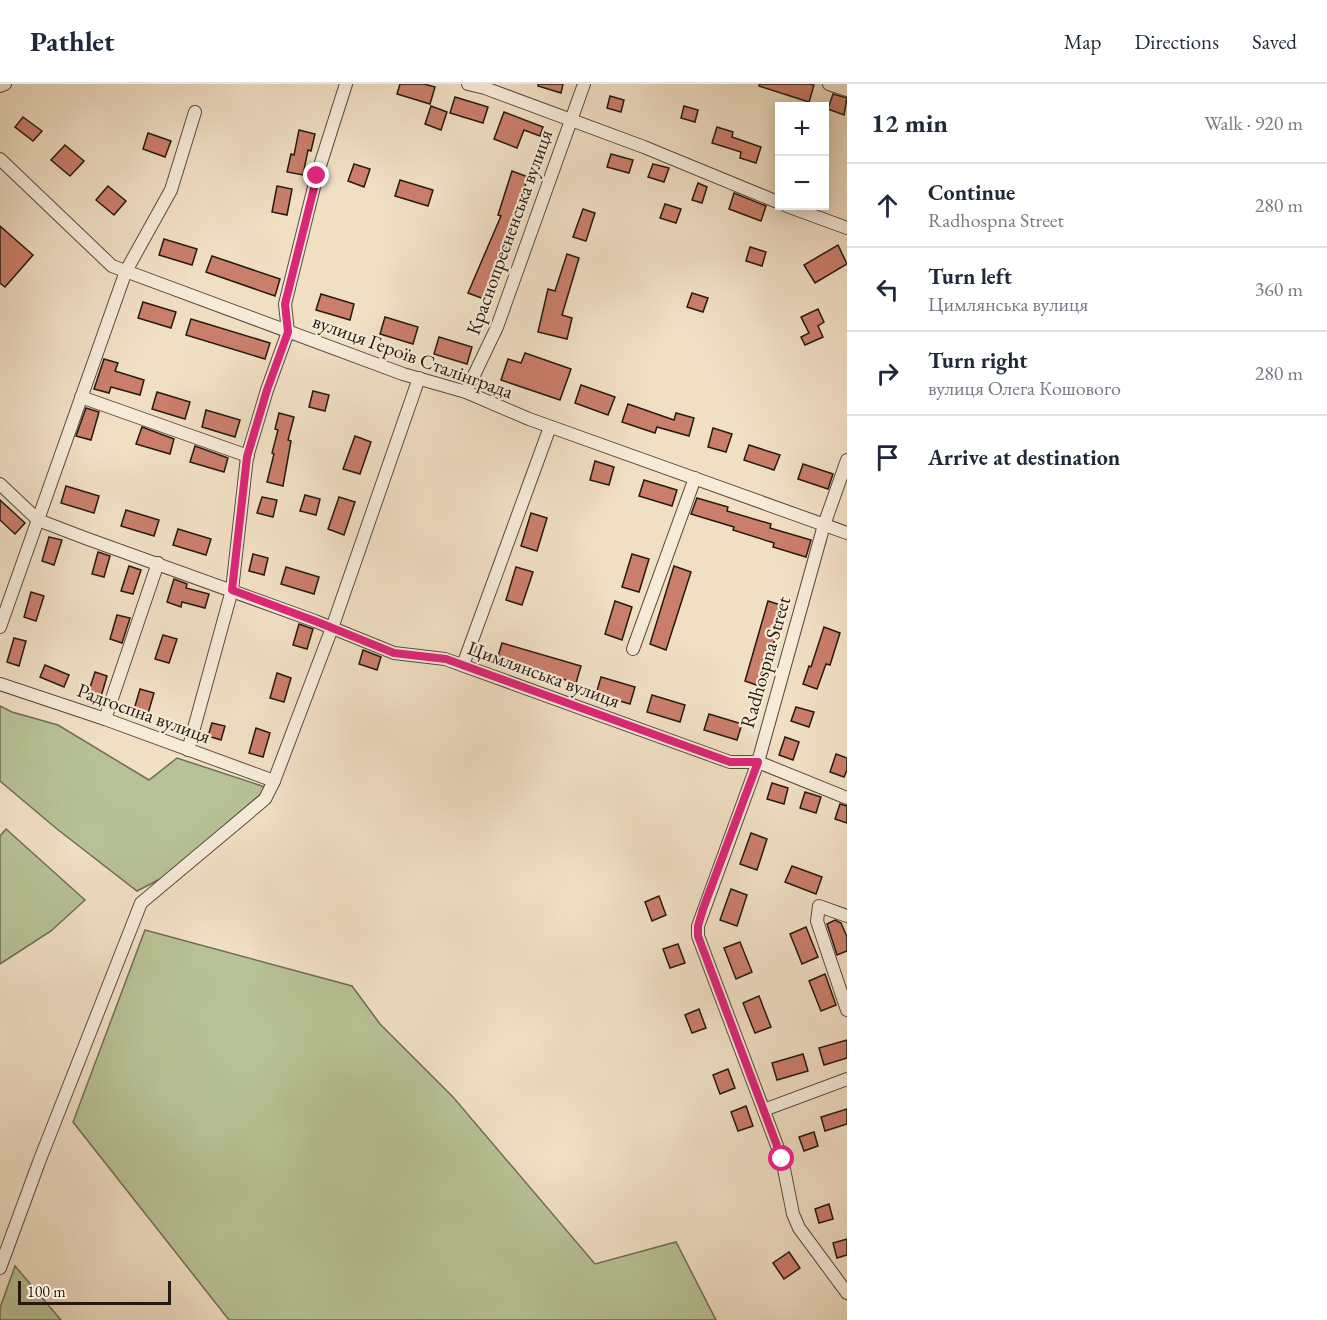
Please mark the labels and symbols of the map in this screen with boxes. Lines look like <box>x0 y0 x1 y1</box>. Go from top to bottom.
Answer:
street label: Краснопресненська вулиця <box>460 126 558 338</box>
route end <box>303 162 329 188</box>
street label: вулиця Героїв Сталінграда <box>309 308 517 404</box>
street label: Radhospna Street <box>734 592 796 731</box>
street label: Цимлянська вулиця <box>464 634 624 714</box>
street label: Радгоспна вулиця <box>74 677 214 749</box>
route start <box>768 1145 794 1171</box>
scale bar <box>18 1278 171 1306</box>

